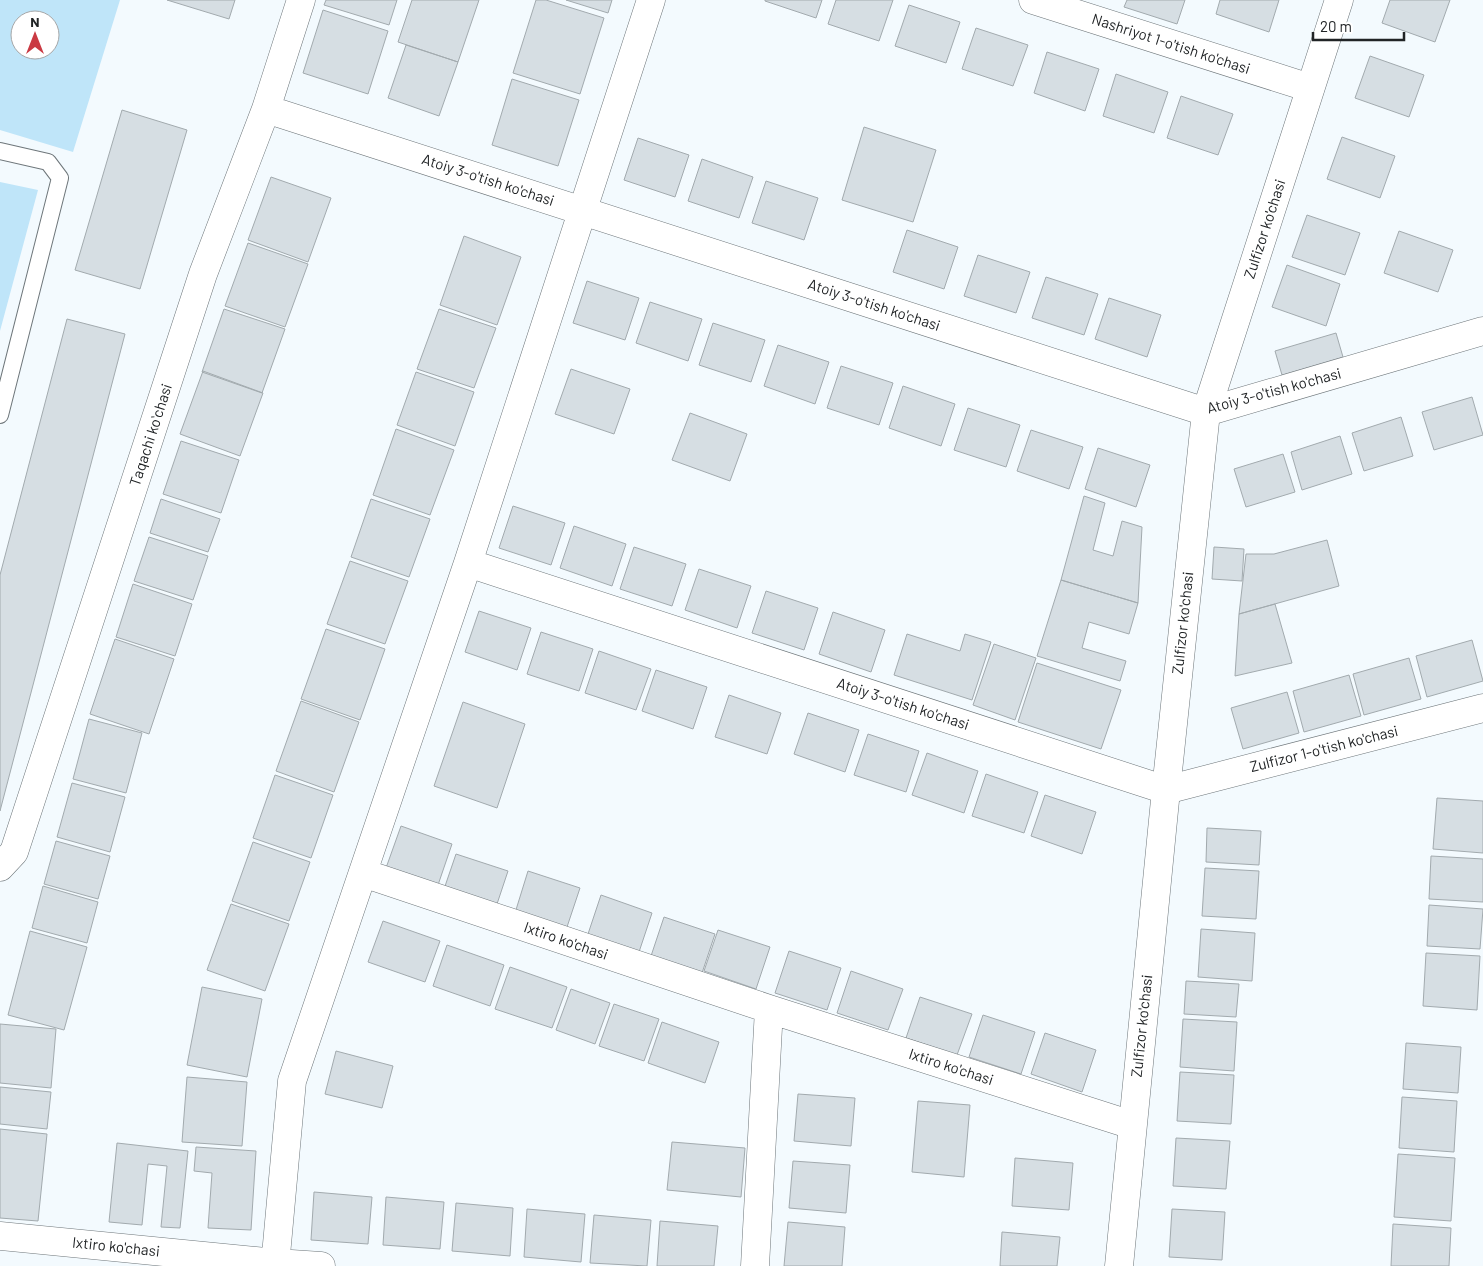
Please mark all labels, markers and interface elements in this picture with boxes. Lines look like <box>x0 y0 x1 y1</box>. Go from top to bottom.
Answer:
street label: Nashriyot 1-o'tish ko'chasi <box>1090 9 1253 77</box>
north arrow <box>10 10 60 60</box>
scale bar <box>1313 10 1404 42</box>
text: N <box>30 13 40 30</box>
text: 20 m <box>1320 17 1352 35</box>
street label: Atoiy 3-o'tish ko'chasi <box>420 149 557 209</box>
street label: Zulfizor ko'chasi <box>1240 177 1289 281</box>
street label: Atoiy 3-o'tish ko'chasi <box>806 274 943 334</box>
street label: Atoiy 3-o'tish ko'chasi <box>1205 363 1343 417</box>
street label: Taqachi koʻchasi <box>125 381 175 488</box>
street label: Zulfizor ko'chasi <box>1168 571 1196 675</box>
street label: Atoiy 3-o'tish ko'chasi <box>835 673 972 733</box>
street label: Zulfizor 1-o'tish ko'chasi <box>1248 721 1400 775</box>
street label: Ixtiro ko'chasi <box>522 917 611 963</box>
street label: Zulfizor ko'chasi <box>1127 974 1155 1078</box>
street label: Ixtiro ko'chasi <box>907 1044 996 1088</box>
street label: Ixtiro ko'chasi <box>71 1232 161 1260</box>

